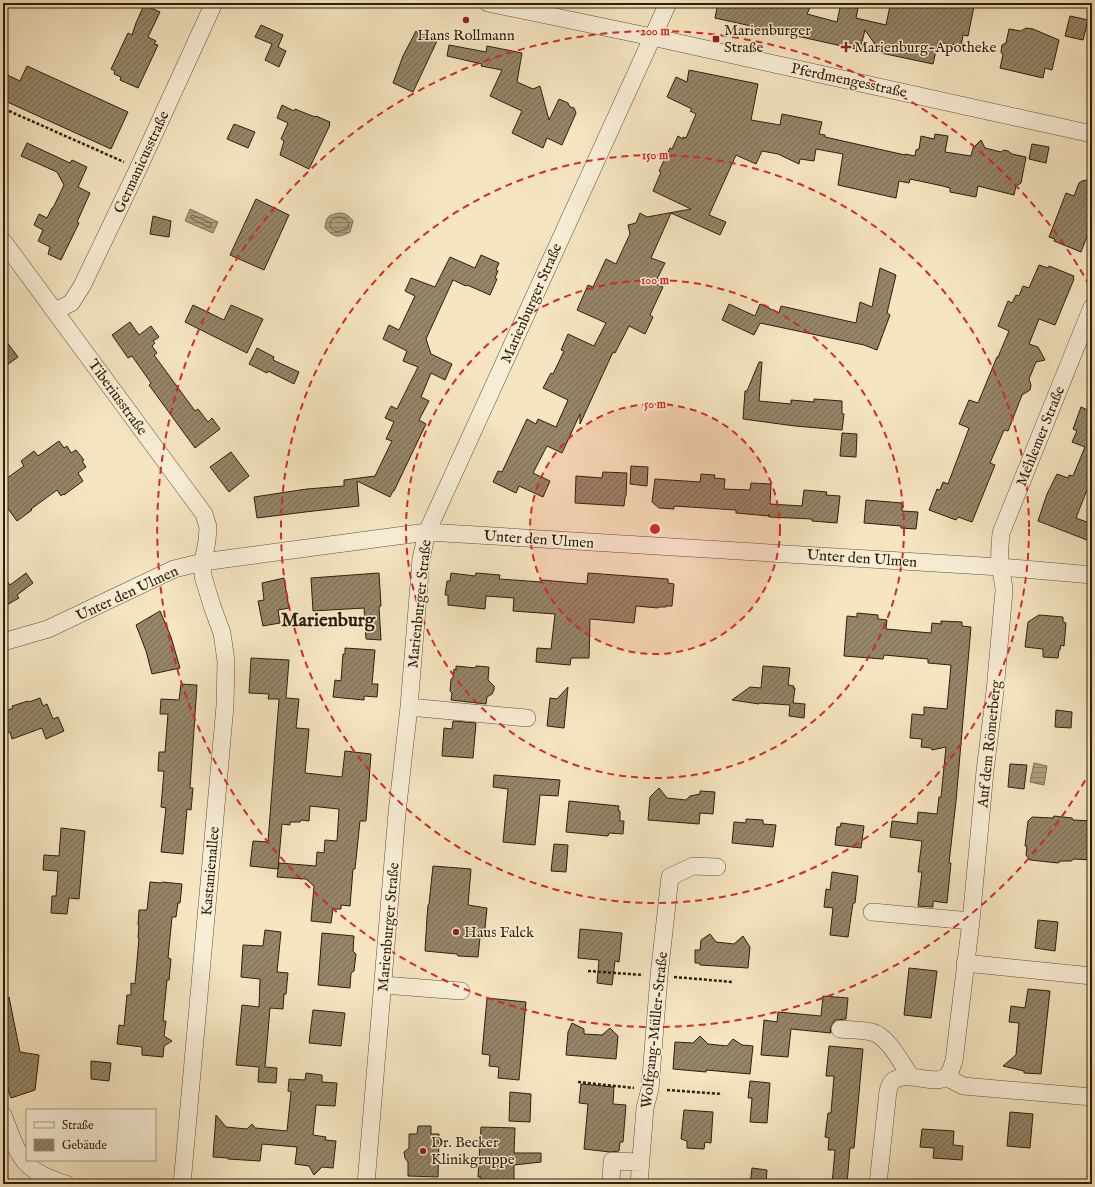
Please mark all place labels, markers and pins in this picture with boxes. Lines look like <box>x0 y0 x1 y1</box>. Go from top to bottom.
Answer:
marker: Hans Rollmann <box>461 15 471 25</box>
place label: Marienburger Straße <box>724 21 811 57</box>
place label: Hans Rollmann <box>417 26 515 45</box>
marker: Marienburger Straße <box>711 34 721 44</box>
place label: Marienburg-Apotheke <box>854 38 996 57</box>
marker: Marienburg-Apotheke <box>841 42 851 52</box>
centre of rings <box>648 522 662 536</box>
place label: Haus Falck <box>464 923 535 942</box>
marker: Haus Falck <box>451 927 461 937</box>
place label: Dr. Becker Klinikgruppe <box>431 1133 515 1169</box>
marker: Dr. Becker Klinikgruppe <box>418 1146 428 1156</box>

